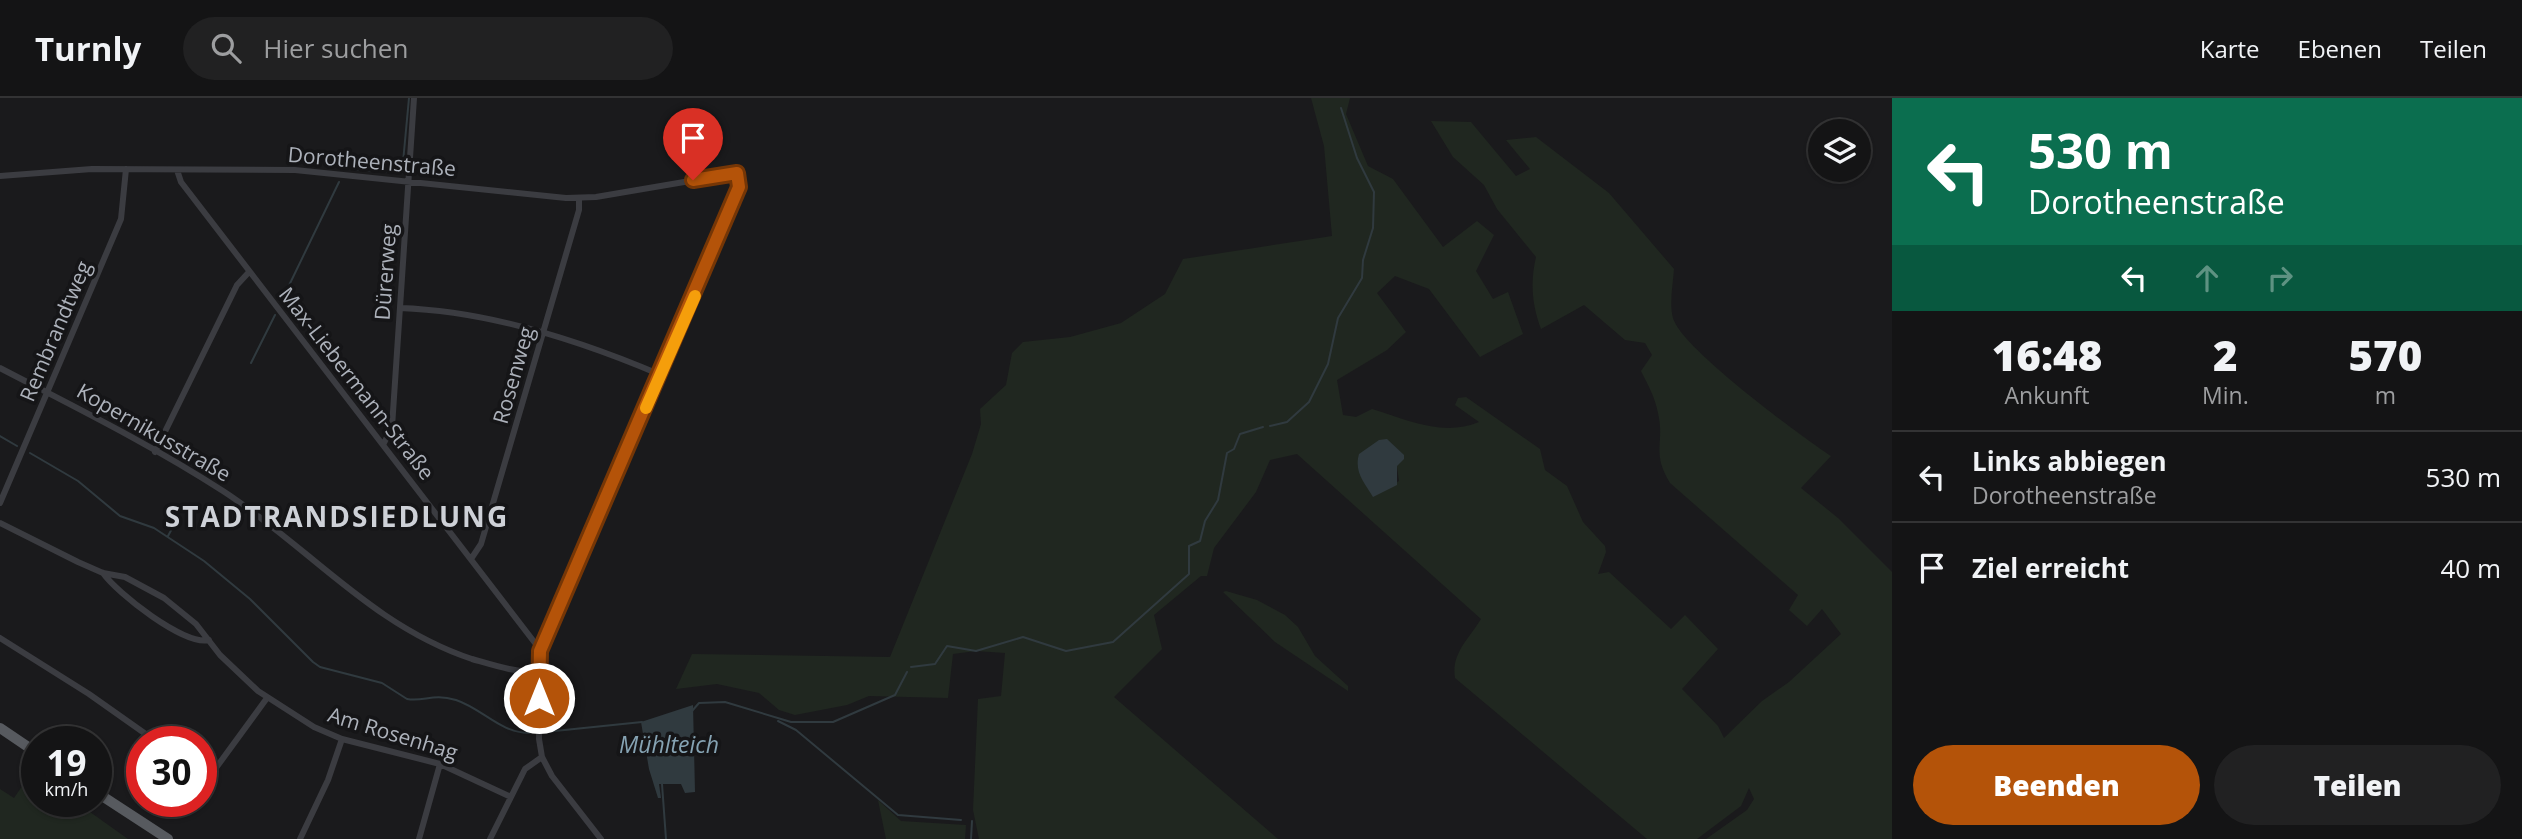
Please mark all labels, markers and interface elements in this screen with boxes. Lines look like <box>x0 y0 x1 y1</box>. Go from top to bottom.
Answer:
search box <box>183 17 673 80</box>
text: Turnly <box>35 26 141 71</box>
icon: search <box>207 29 245 67</box>
text: Hier suchen <box>263 30 408 66</box>
text: Karte <box>2200 32 2260 65</box>
text: Ebenen <box>2298 32 2382 65</box>
text: Teilen <box>2420 32 2487 65</box>
pin <box>663 108 723 180</box>
text: 530 m <box>2028 117 2173 183</box>
icon: arrive <box>674 119 712 157</box>
map controls <box>1808 119 1871 182</box>
button: layers <box>1808 119 1871 182</box>
icon: left <box>1913 126 2004 217</box>
street label: Dorotheenstraße <box>287 140 457 182</box>
text: Dorotheenstraße <box>2028 180 2285 223</box>
street label: Dürerweg <box>368 223 402 321</box>
street label: Rembrandtweg <box>13 256 97 406</box>
icon: left <box>2115 259 2153 297</box>
icon: ahead <box>2188 259 2226 297</box>
icon: right <box>2261 259 2299 297</box>
street label: Max-Liebermann-Straße <box>273 281 441 485</box>
street label: Rosenweg <box>486 323 540 427</box>
text: 16:48 <box>1992 326 2102 383</box>
text: 2 <box>2213 326 2238 383</box>
text: 570 <box>2348 326 2422 383</box>
street label: Kopernikusstraße <box>72 377 236 487</box>
text: Ankunft <box>2005 379 2089 411</box>
text: Min. <box>2202 379 2249 411</box>
text: m <box>2375 379 2396 411</box>
text: Links abbiegen <box>1972 443 2167 479</box>
icon: left <box>1913 458 1951 496</box>
text: 530 m <box>2426 459 2501 495</box>
text: Dorotheenstraße <box>1972 479 2157 511</box>
district label: STADTRANDSIEDLUNG <box>165 497 509 535</box>
icon: arrive <box>1913 549 1951 587</box>
text: Ziel erreicht <box>1972 550 2129 586</box>
text: 40 m <box>2440 550 2501 586</box>
position arrow <box>502 661 576 735</box>
street label: Am Rosenhag <box>325 700 461 766</box>
speed limit sign: 30 <box>126 726 217 817</box>
water label: Mühlteich <box>619 728 719 760</box>
text: 19 <box>46 739 87 786</box>
button: Beenden <box>1913 745 2200 825</box>
button: Teilen <box>2214 745 2501 825</box>
text: km/h <box>45 777 88 801</box>

